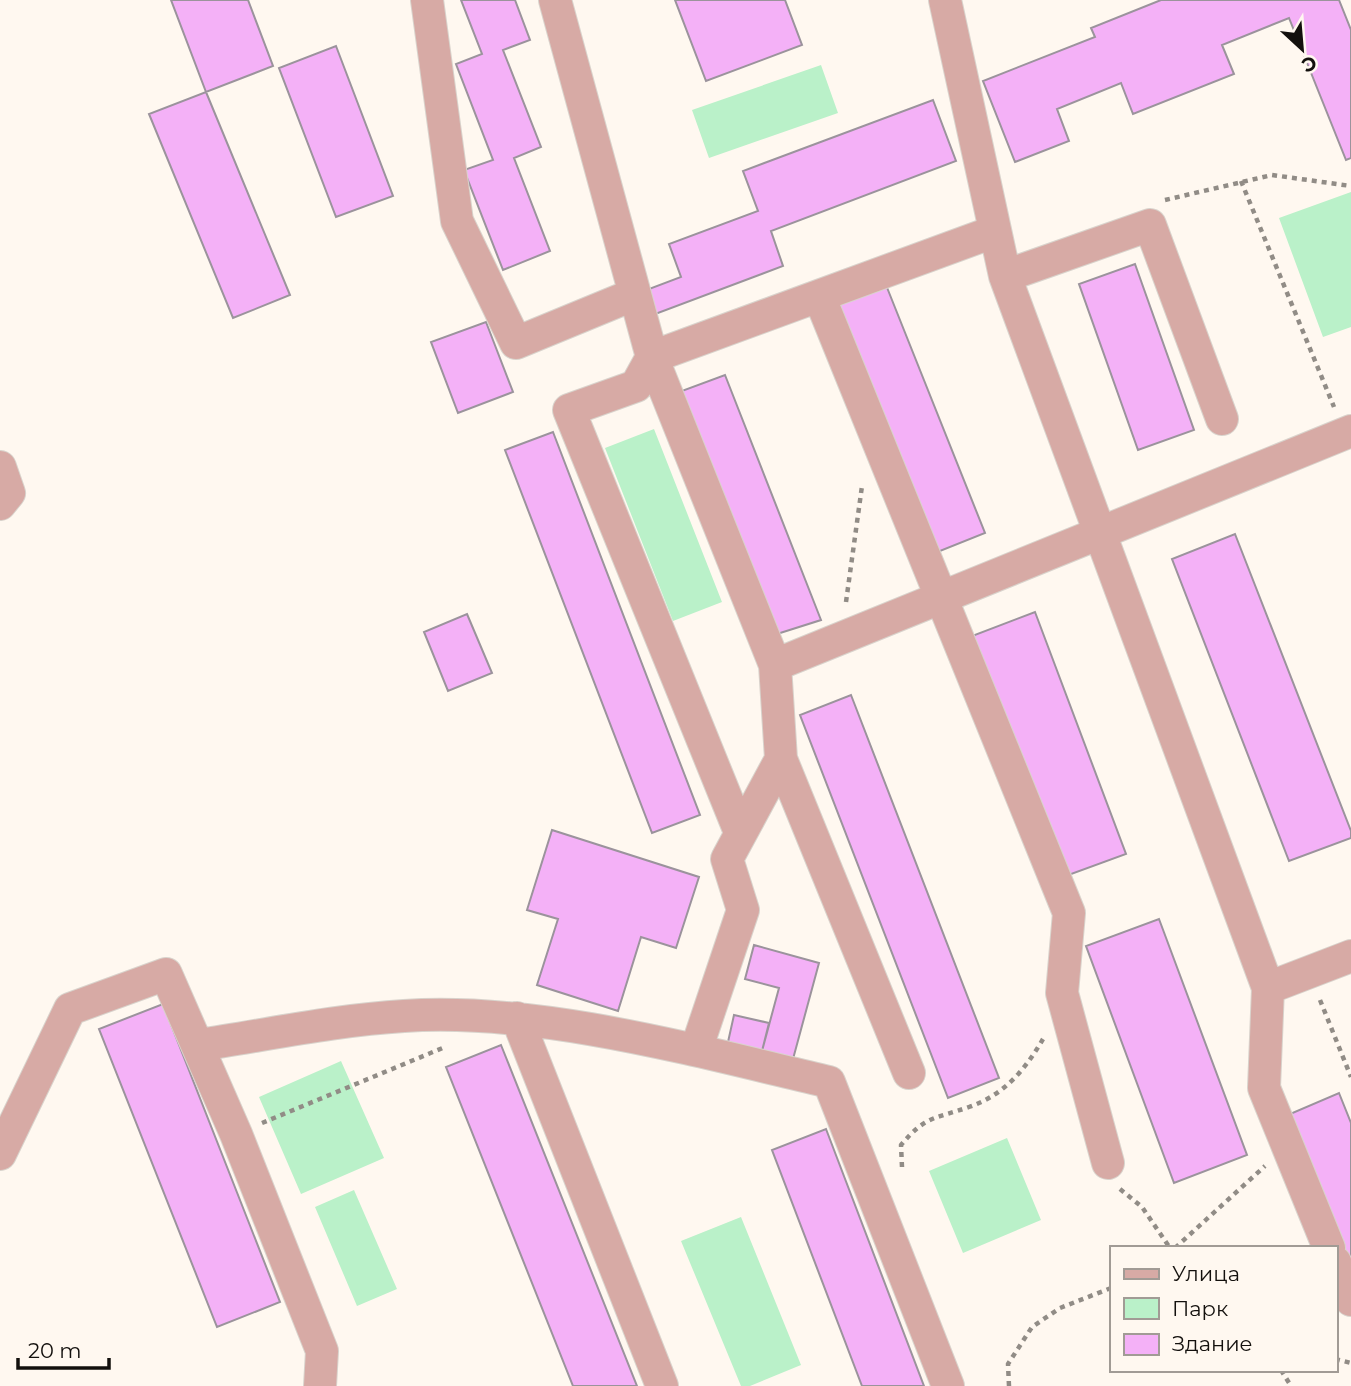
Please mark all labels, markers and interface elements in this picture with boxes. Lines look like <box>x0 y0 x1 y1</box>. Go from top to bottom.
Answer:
north arrow <box>1267 14 1337 84</box>
text: С <box>1298 50 1320 77</box>
legend <box>1110 1246 1337 1372</box>
text: Улица <box>1172 1261 1240 1286</box>
text: Парк <box>1172 1296 1228 1321</box>
scale bar <box>18 1326 108 1370</box>
text: Здание <box>1172 1331 1253 1356</box>
text: 20 m <box>28 1338 82 1363</box>

